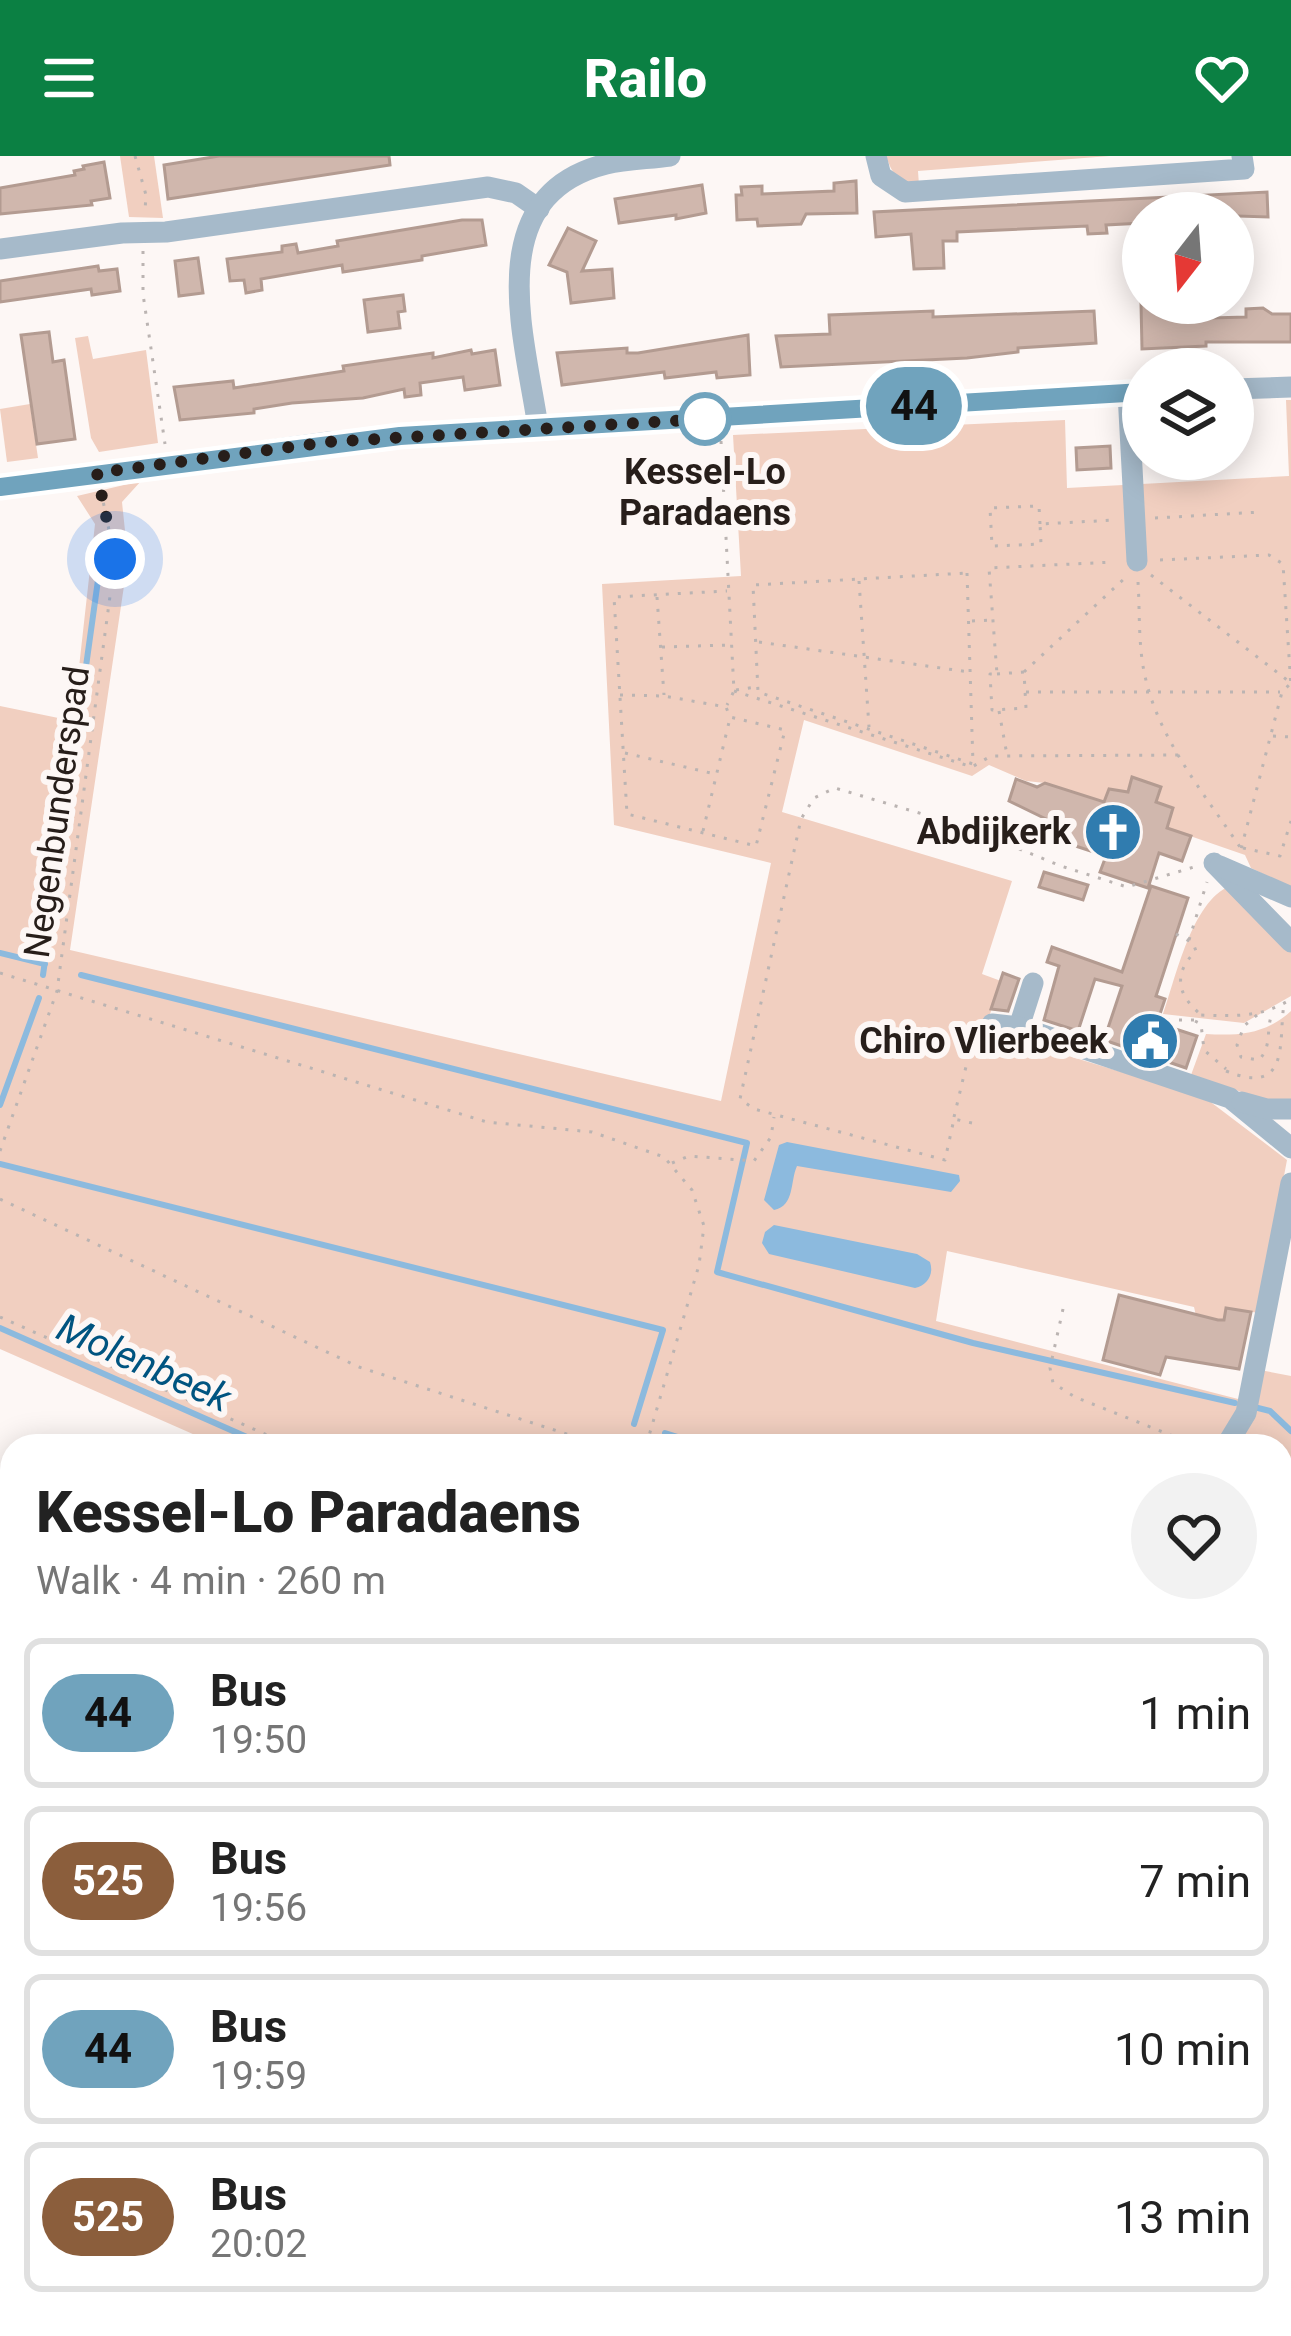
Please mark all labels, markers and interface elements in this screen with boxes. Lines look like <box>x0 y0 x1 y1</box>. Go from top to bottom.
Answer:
icon: menu <box>36 45 102 111</box>
icon: heart <box>1189 45 1255 111</box>
text: Railo <box>584 47 707 110</box>
north arrow <box>1122 192 1254 324</box>
map controls <box>1122 192 1254 480</box>
button: layers <box>1122 348 1254 480</box>
line badge: 44 <box>860 367 968 445</box>
text: 44 <box>890 381 938 430</box>
marker: Kessel-Lo Paradaens <box>680 394 730 444</box>
place label: Kessel-Lo Paradaens <box>619 451 791 534</box>
your location <box>85 529 145 589</box>
street label: Negenbunderspad <box>16 663 98 961</box>
church icon: Abdijkerk <box>1082 801 1144 863</box>
place label: Abdijkerk <box>917 811 1072 853</box>
public building icon: Chiro Vlierbeek <box>1119 1010 1181 1072</box>
place label: Chiro Vlierbeek <box>859 1020 1109 1062</box>
water label: Molenbeek <box>50 1304 240 1422</box>
button: heart <box>1131 1473 1257 1599</box>
text: Kessel-Lo Paradaens <box>36 1479 581 1546</box>
text: Walk · 4 min · 260 m <box>36 1558 386 1604</box>
text: Bus <box>210 1664 287 1717</box>
text: 1 min <box>1139 1687 1251 1740</box>
text: 44 <box>84 1688 132 1737</box>
text: 19:50 <box>210 1717 307 1763</box>
text: Bus <box>210 1832 287 1885</box>
text: 7 min <box>1139 1855 1251 1908</box>
text: 525 <box>72 1856 144 1905</box>
text: 19:56 <box>210 1885 307 1931</box>
text: Bus <box>210 2000 287 2053</box>
text: 10 min <box>1114 2023 1251 2076</box>
text: 44 <box>84 2024 132 2073</box>
text: 19:59 <box>210 2053 307 2099</box>
text: Bus <box>210 2168 287 2221</box>
text: 13 min <box>1114 2191 1251 2244</box>
text: 525 <box>72 2192 144 2241</box>
text: 20:02 <box>210 2221 307 2267</box>

